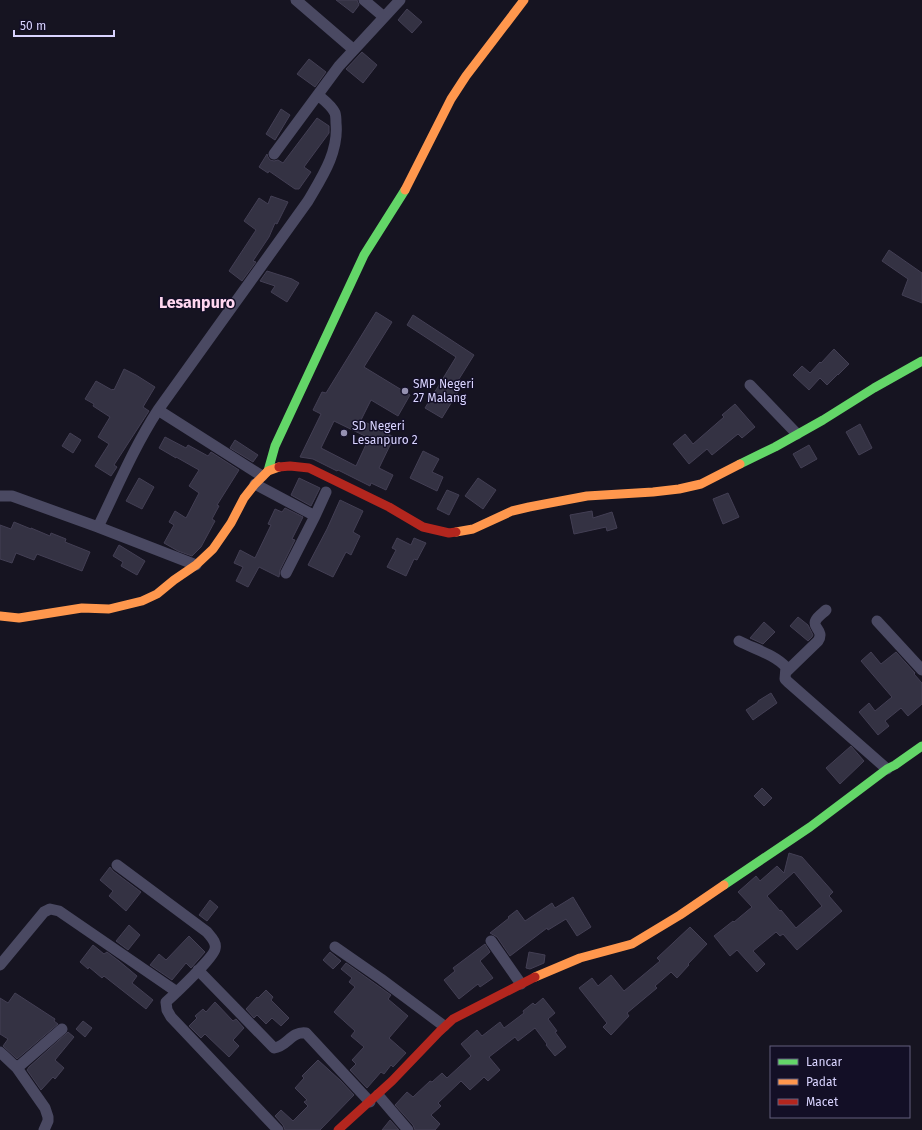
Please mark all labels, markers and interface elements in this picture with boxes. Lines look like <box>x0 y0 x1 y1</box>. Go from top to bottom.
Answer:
scale bar <box>14 12 114 38</box>
text: 50 m <box>20 19 46 33</box>
district label: Lesanpuro <box>159 293 235 312</box>
place label: SMP Negeri 27 Malang <box>413 377 474 405</box>
marker: SMP Negeri 27 Malang <box>400 386 410 396</box>
place label: SD Negeri Lesanpuro 2 <box>352 419 418 447</box>
marker: SD Negeri Lesanpuro 2 <box>339 428 349 438</box>
legend <box>770 1046 910 1118</box>
text: Lancar <box>806 1055 843 1069</box>
text: Padat <box>806 1075 838 1089</box>
text: Macet <box>806 1095 839 1109</box>

